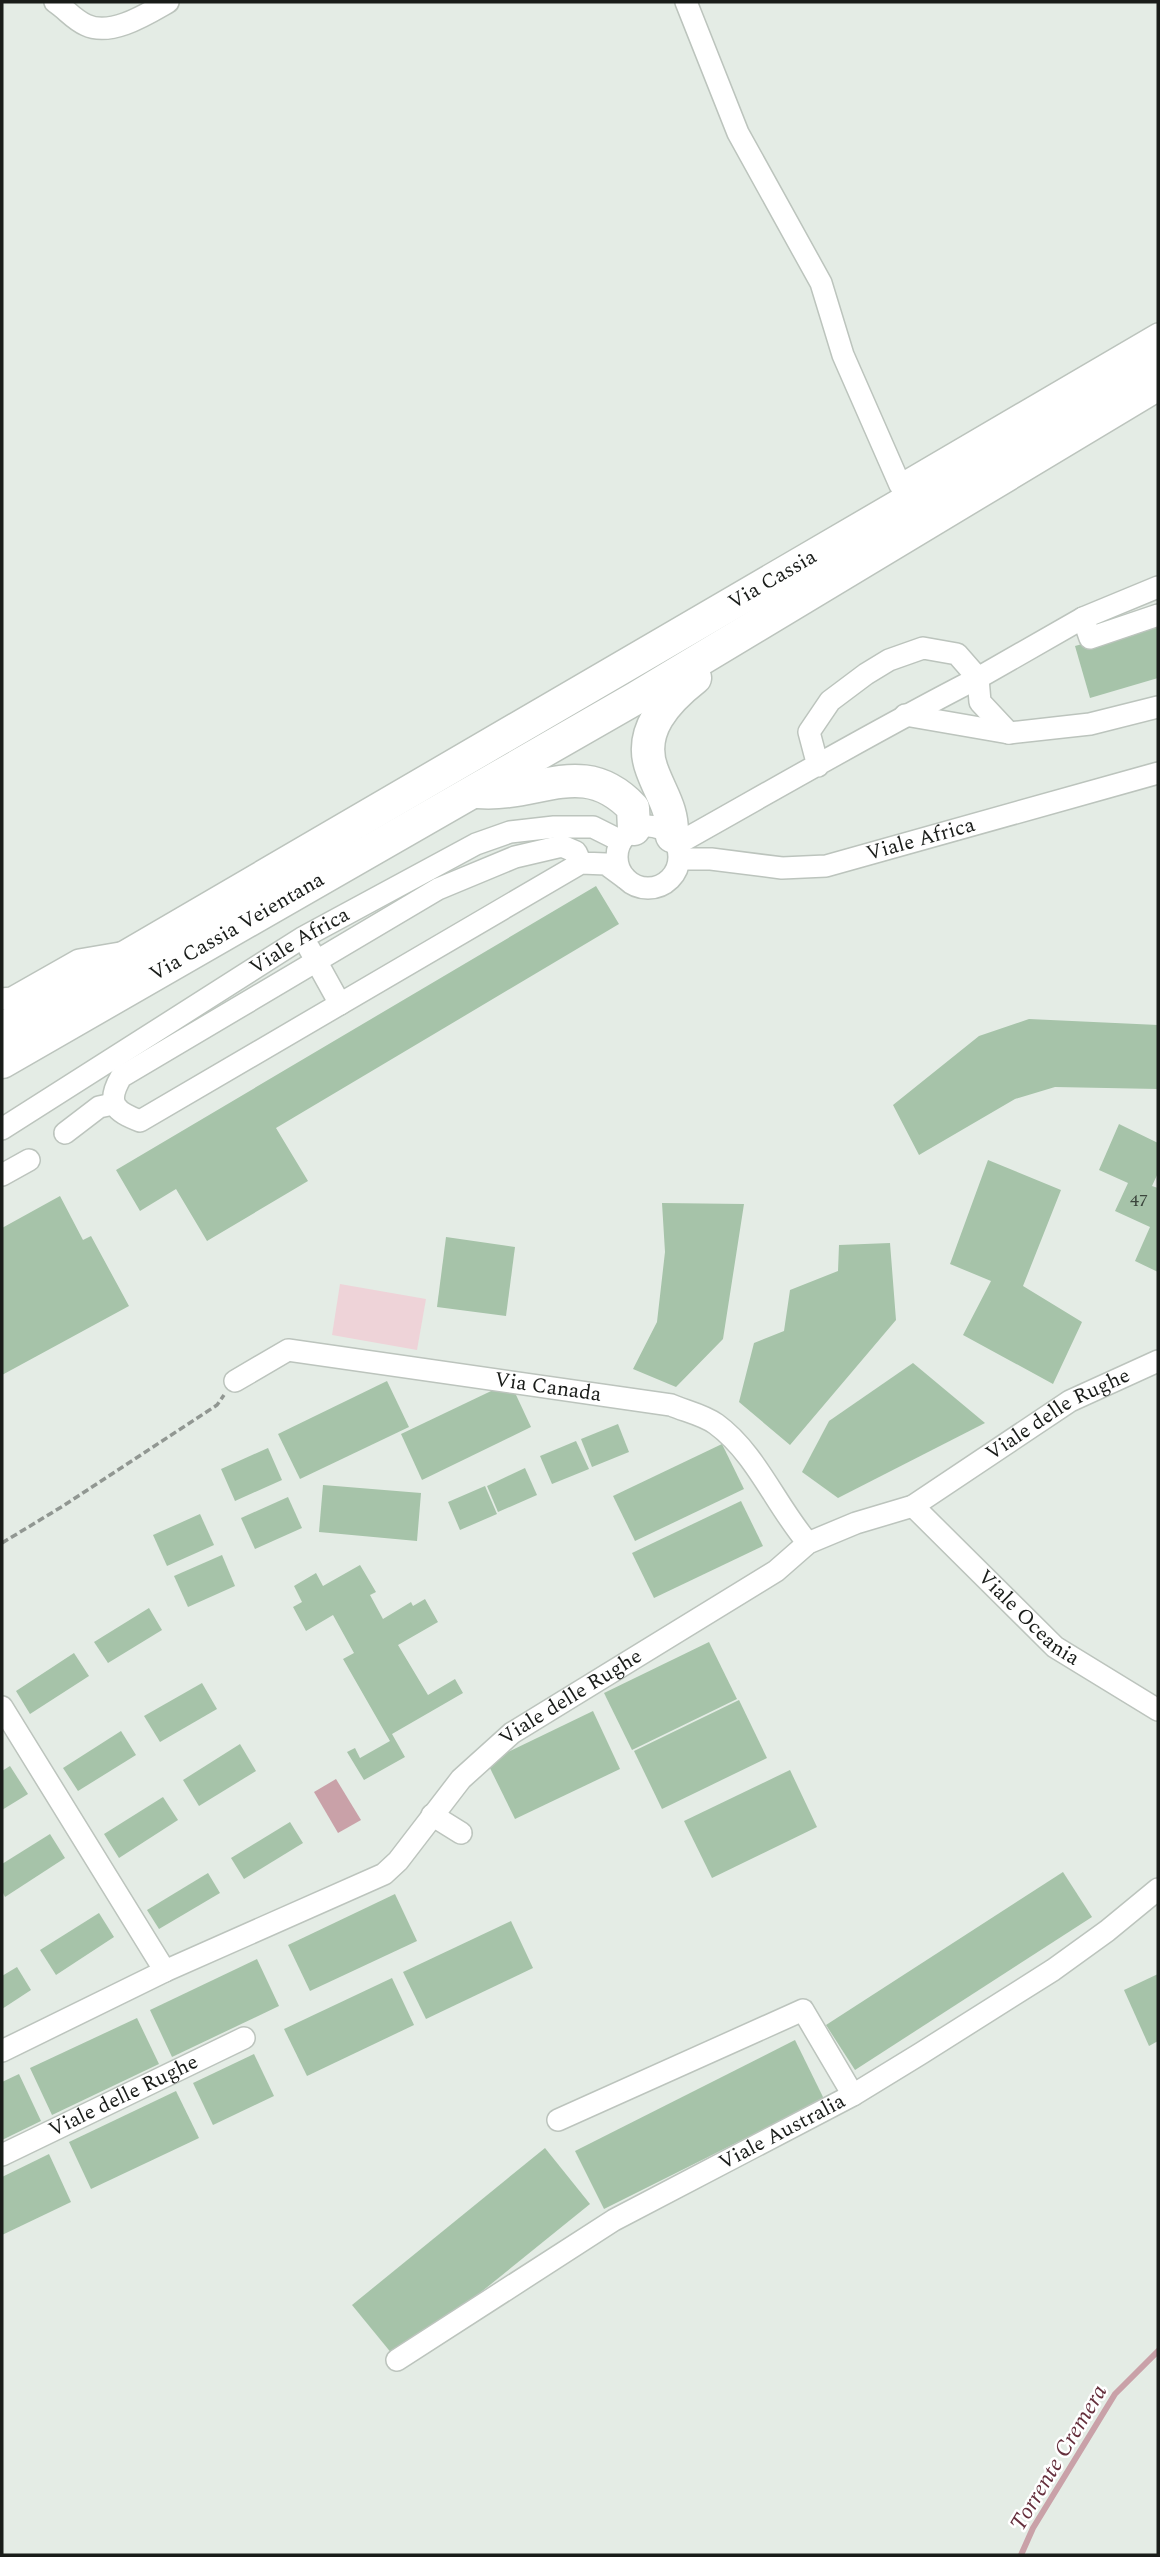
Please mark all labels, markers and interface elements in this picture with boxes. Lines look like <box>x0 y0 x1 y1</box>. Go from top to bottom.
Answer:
street label: Via Cassia <box>722 541 824 618</box>
street label: Viale Africa <box>863 809 980 870</box>
street label: Via Cassia Veientana <box>144 864 331 990</box>
street label: Viale Africa <box>243 899 356 983</box>
house number: 47 <box>1130 1187 1148 1214</box>
street label: Viale delle Rughe <box>979 1360 1135 1469</box>
street label: Via Canada <box>492 1364 604 1411</box>
street label: Viale Oceania <box>970 1562 1086 1675</box>
street label: Viale delle Rughe <box>492 1641 648 1753</box>
street label: Viale delle Rughe <box>43 2046 204 2146</box>
street label: Viale Australia <box>713 2085 852 2179</box>
water label: Torrente Cremera <box>1001 2378 1117 2538</box>

